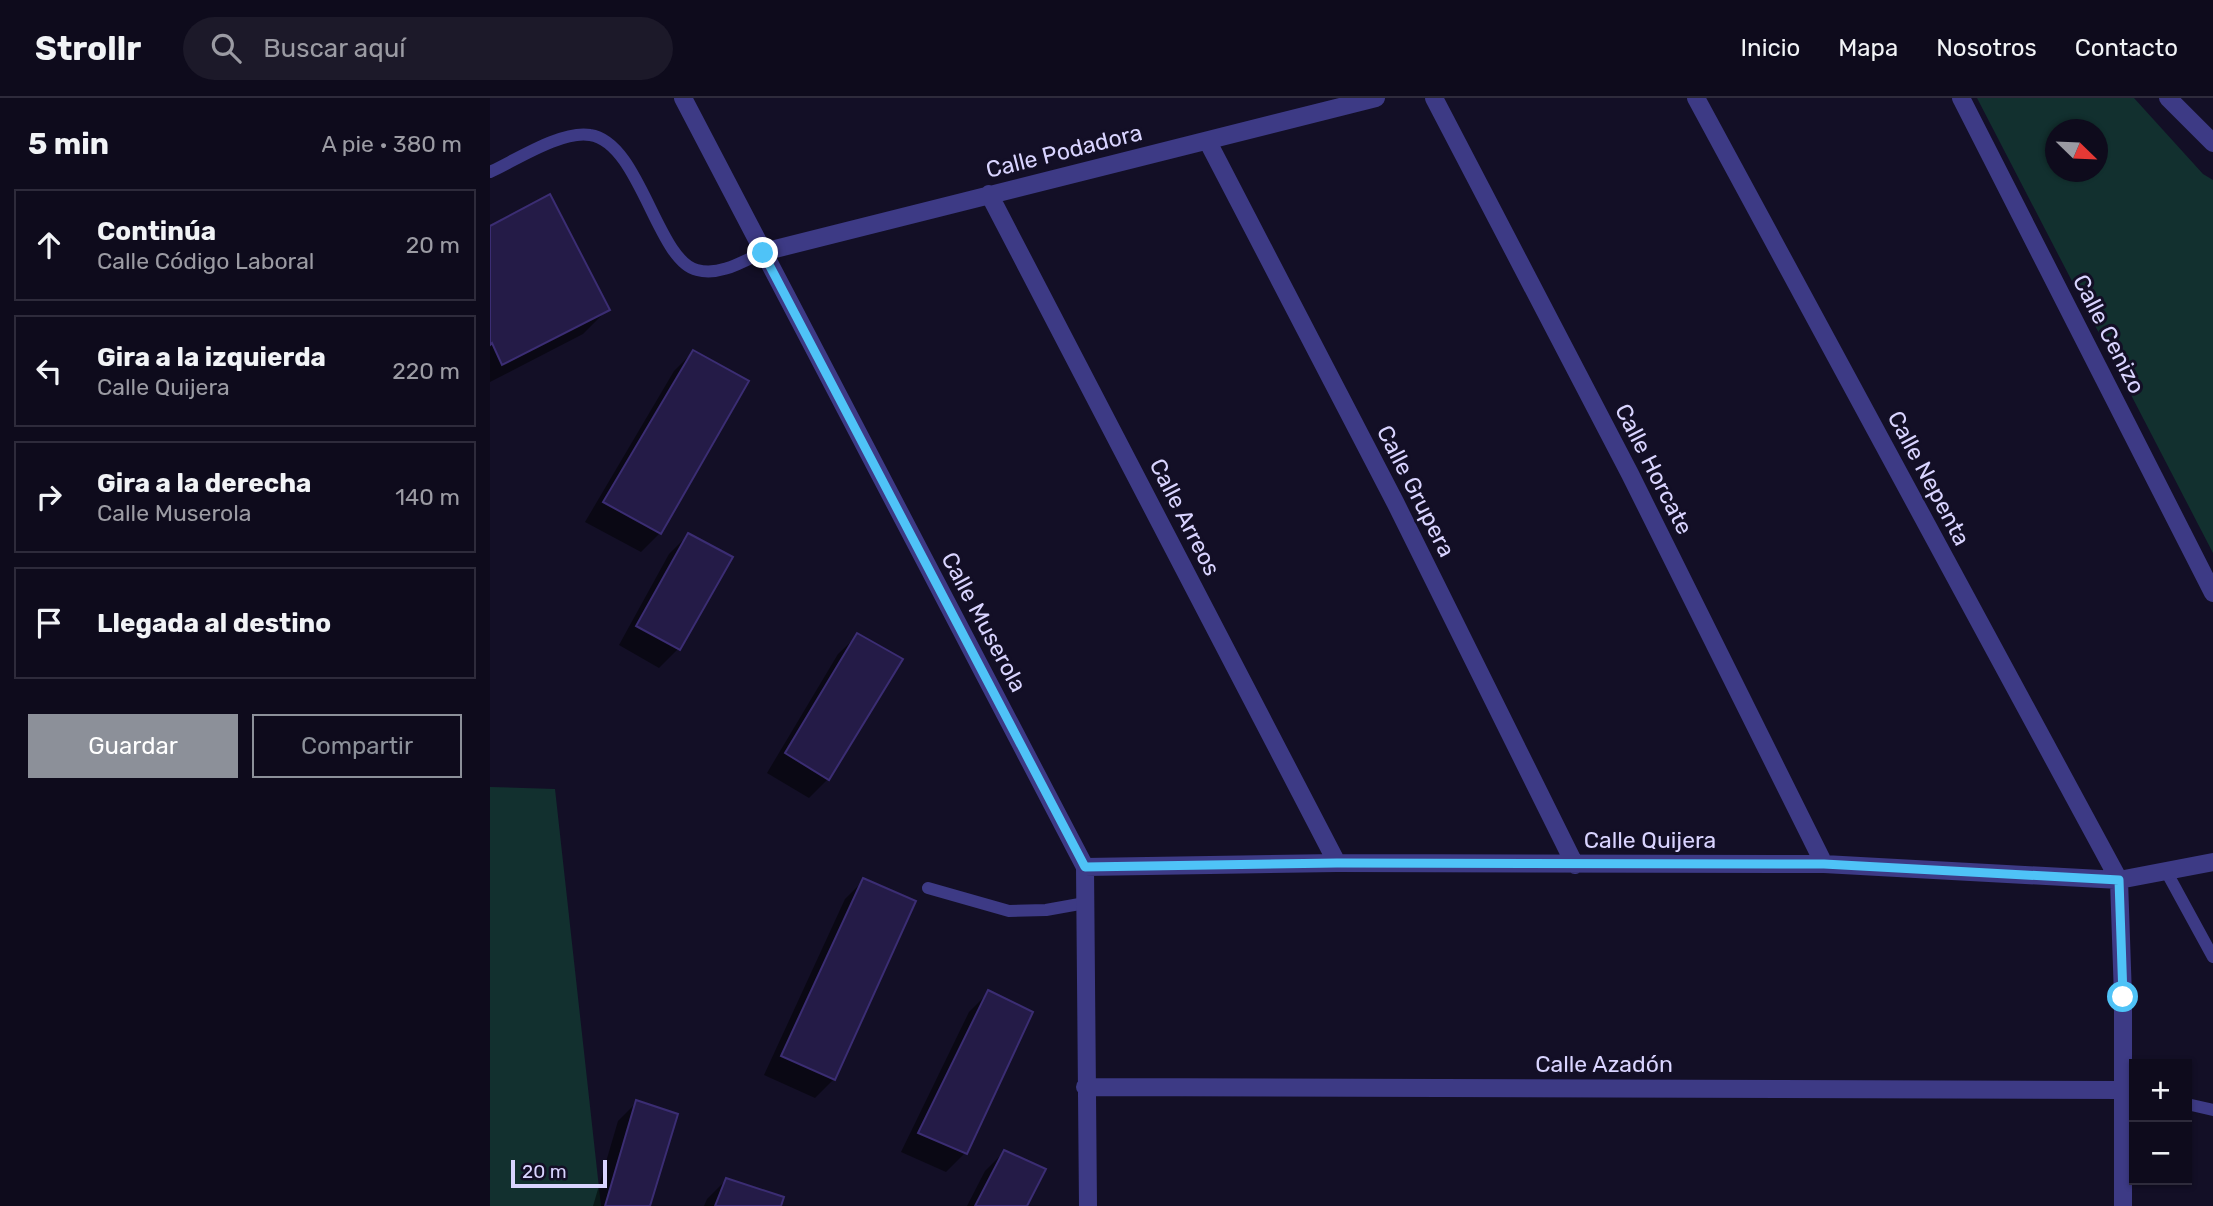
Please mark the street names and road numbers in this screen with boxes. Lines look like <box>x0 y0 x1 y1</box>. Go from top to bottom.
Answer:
street label: Calle Podadora <box>983 118 1145 184</box>
street label: Calle Cenizo <box>2067 270 2151 398</box>
street label: Calle Horcate <box>1609 399 1699 539</box>
street label: Calle Nepenta <box>1882 406 1976 550</box>
street label: Calle Grupera <box>1371 421 1461 561</box>
street label: Calle Arreos <box>1144 454 1226 580</box>
street label: Calle Muserola <box>935 547 1033 697</box>
street label: Calle Quijera <box>1584 826 1716 854</box>
street label: Calle Azadón <box>1535 1050 1673 1078</box>

